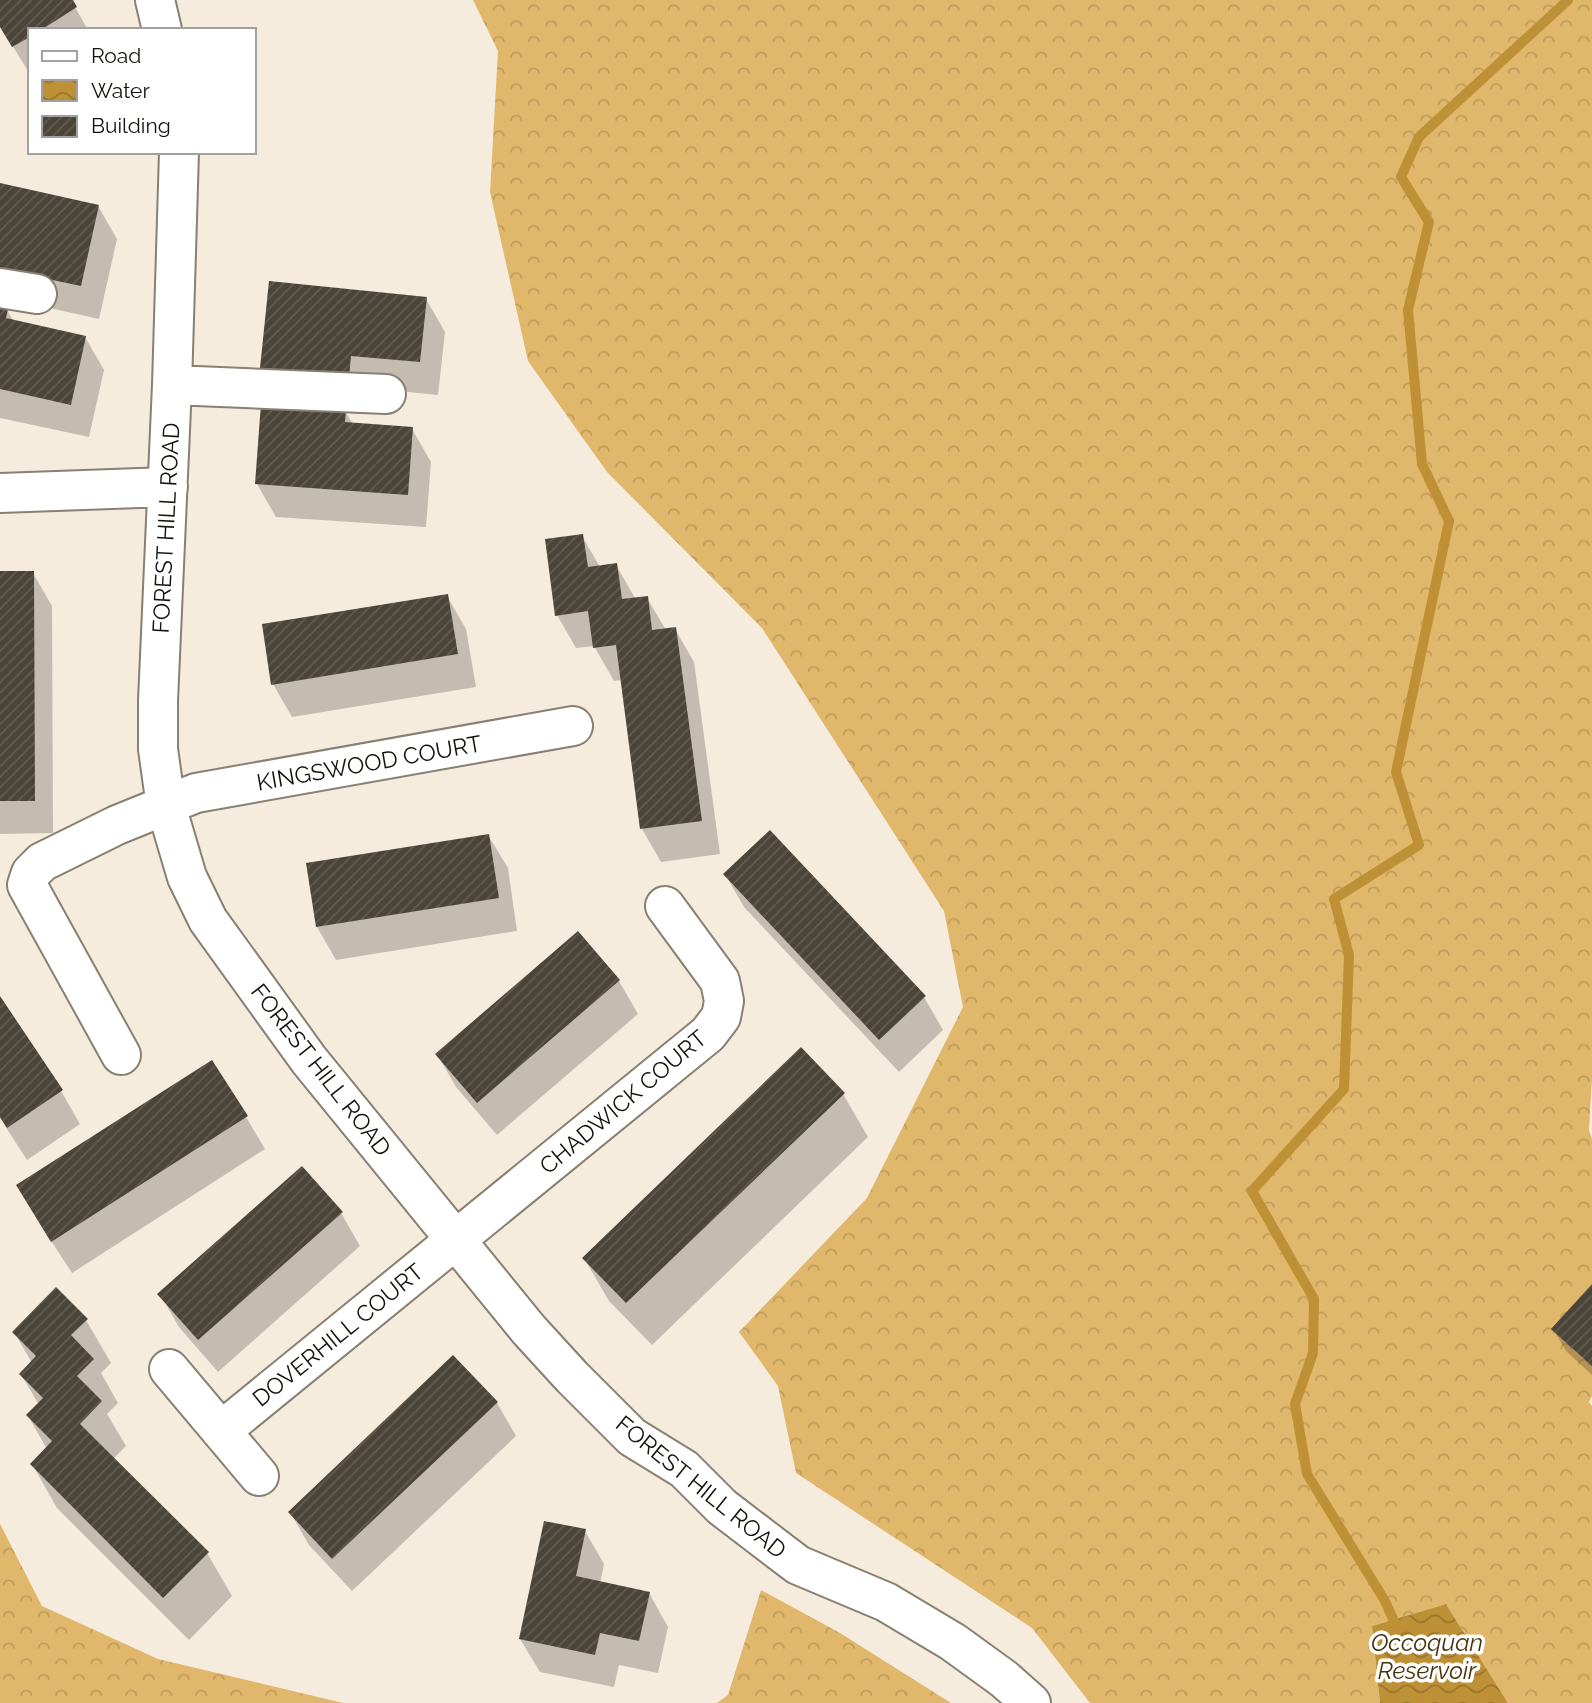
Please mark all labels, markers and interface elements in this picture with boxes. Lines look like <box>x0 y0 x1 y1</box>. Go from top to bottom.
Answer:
legend <box>28 28 256 154</box>
text: Road <box>91 43 141 68</box>
text: Water <box>91 78 150 103</box>
text: Building <box>91 113 171 138</box>
street label: FOREST HILL ROAD <box>146 422 185 634</box>
street label: KINGSWOOD COURT <box>254 729 483 796</box>
street label: FOREST HILL ROAD <box>246 978 397 1161</box>
street label: CHADWICK COURT <box>534 1024 711 1179</box>
street label: DOVERHILL COURT <box>247 1258 428 1412</box>
street label: FOREST HILL ROAD <box>611 1410 792 1563</box>
water label: Occoquan Reservoir <box>1371 1628 1483 1685</box>

